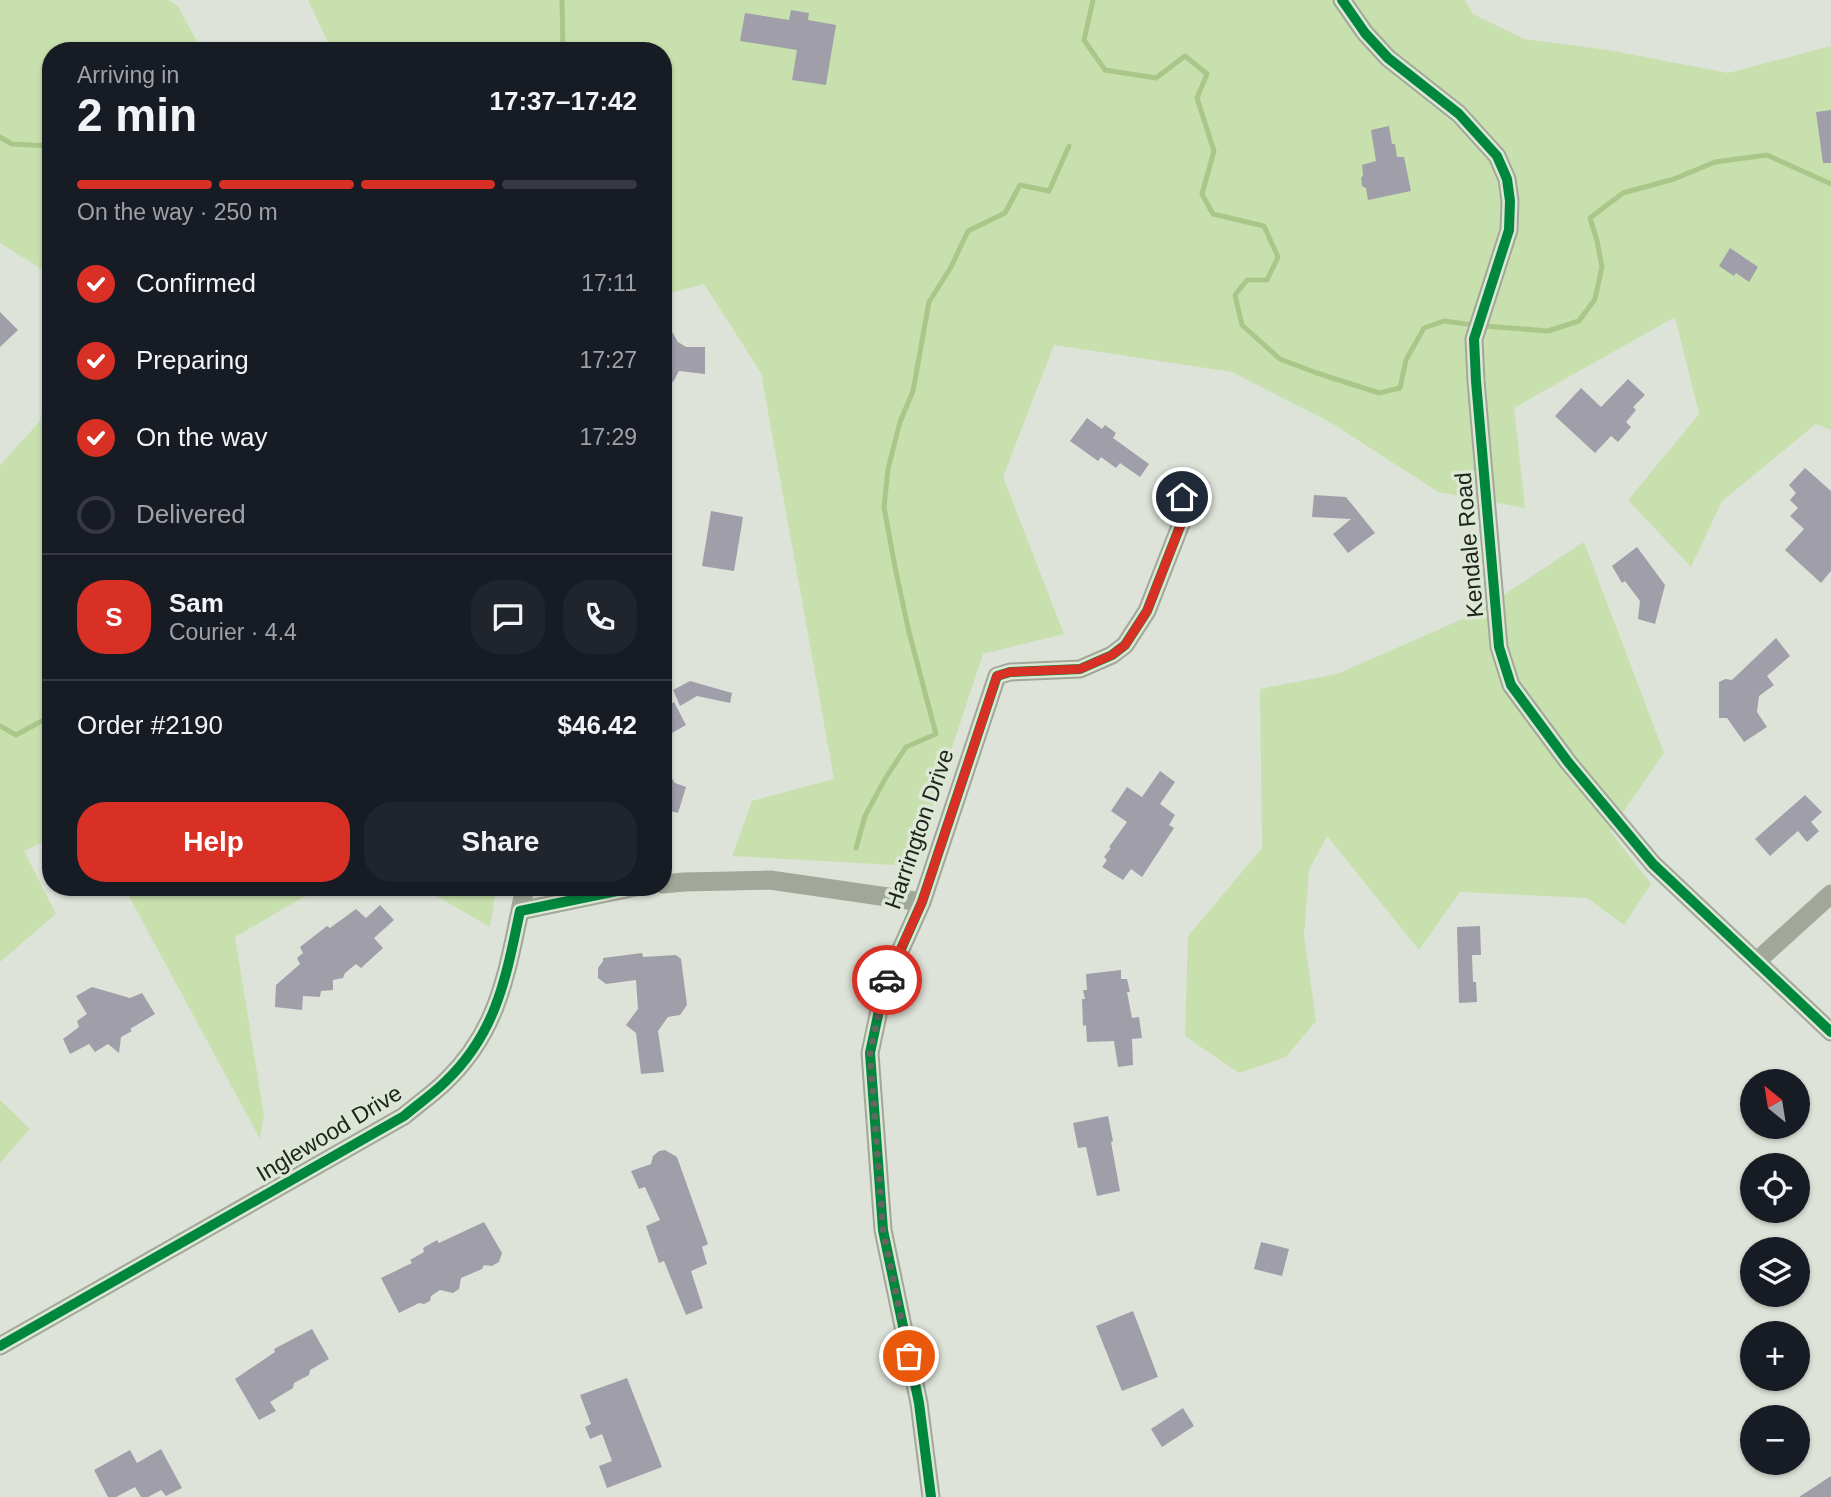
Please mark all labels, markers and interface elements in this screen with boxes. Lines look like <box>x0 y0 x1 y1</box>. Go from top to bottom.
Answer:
text: Arriving in <box>77 62 179 88</box>
text: 17:37–17:42 <box>490 86 637 116</box>
text: 2 min <box>77 89 197 141</box>
text: On the way · 250 m <box>77 199 278 225</box>
icon: check <box>77 265 115 303</box>
text: Confirmed <box>136 268 256 298</box>
text: 17:11 <box>581 270 637 296</box>
icon: check <box>77 342 115 380</box>
text: Preparing <box>136 345 249 375</box>
text: 17:27 <box>579 347 637 373</box>
icon: check <box>77 419 115 457</box>
text: On the way <box>136 422 268 452</box>
text: 17:29 <box>579 424 637 450</box>
pin <box>1152 467 1212 527</box>
street label: Kendale Road <box>1450 471 1488 619</box>
icon: home <box>1163 478 1201 516</box>
text: Delivered <box>136 499 246 529</box>
button: chat <box>471 580 545 654</box>
button: phone <box>563 580 637 654</box>
text: Sam <box>169 588 224 618</box>
text: S <box>105 602 123 632</box>
text: Courier · 4.4 <box>169 619 297 645</box>
text: Order #2190 <box>77 710 223 740</box>
text: $46.42 <box>557 710 637 740</box>
street label: Harrington Drive <box>879 746 959 912</box>
button: Help <box>77 802 350 882</box>
button: Share <box>364 802 637 882</box>
courier <box>852 945 922 1015</box>
icon: car <box>868 961 906 999</box>
north arrow <box>1740 1069 1810 1139</box>
map controls <box>1740 1069 1810 1475</box>
street label: Inglewood Drive <box>252 1079 406 1187</box>
button: locate <box>1740 1153 1810 1223</box>
button: layers <box>1740 1237 1810 1307</box>
button: + <box>1740 1321 1810 1391</box>
pin <box>879 1326 939 1386</box>
icon: bag <box>890 1337 928 1375</box>
button: − <box>1740 1405 1810 1475</box>

